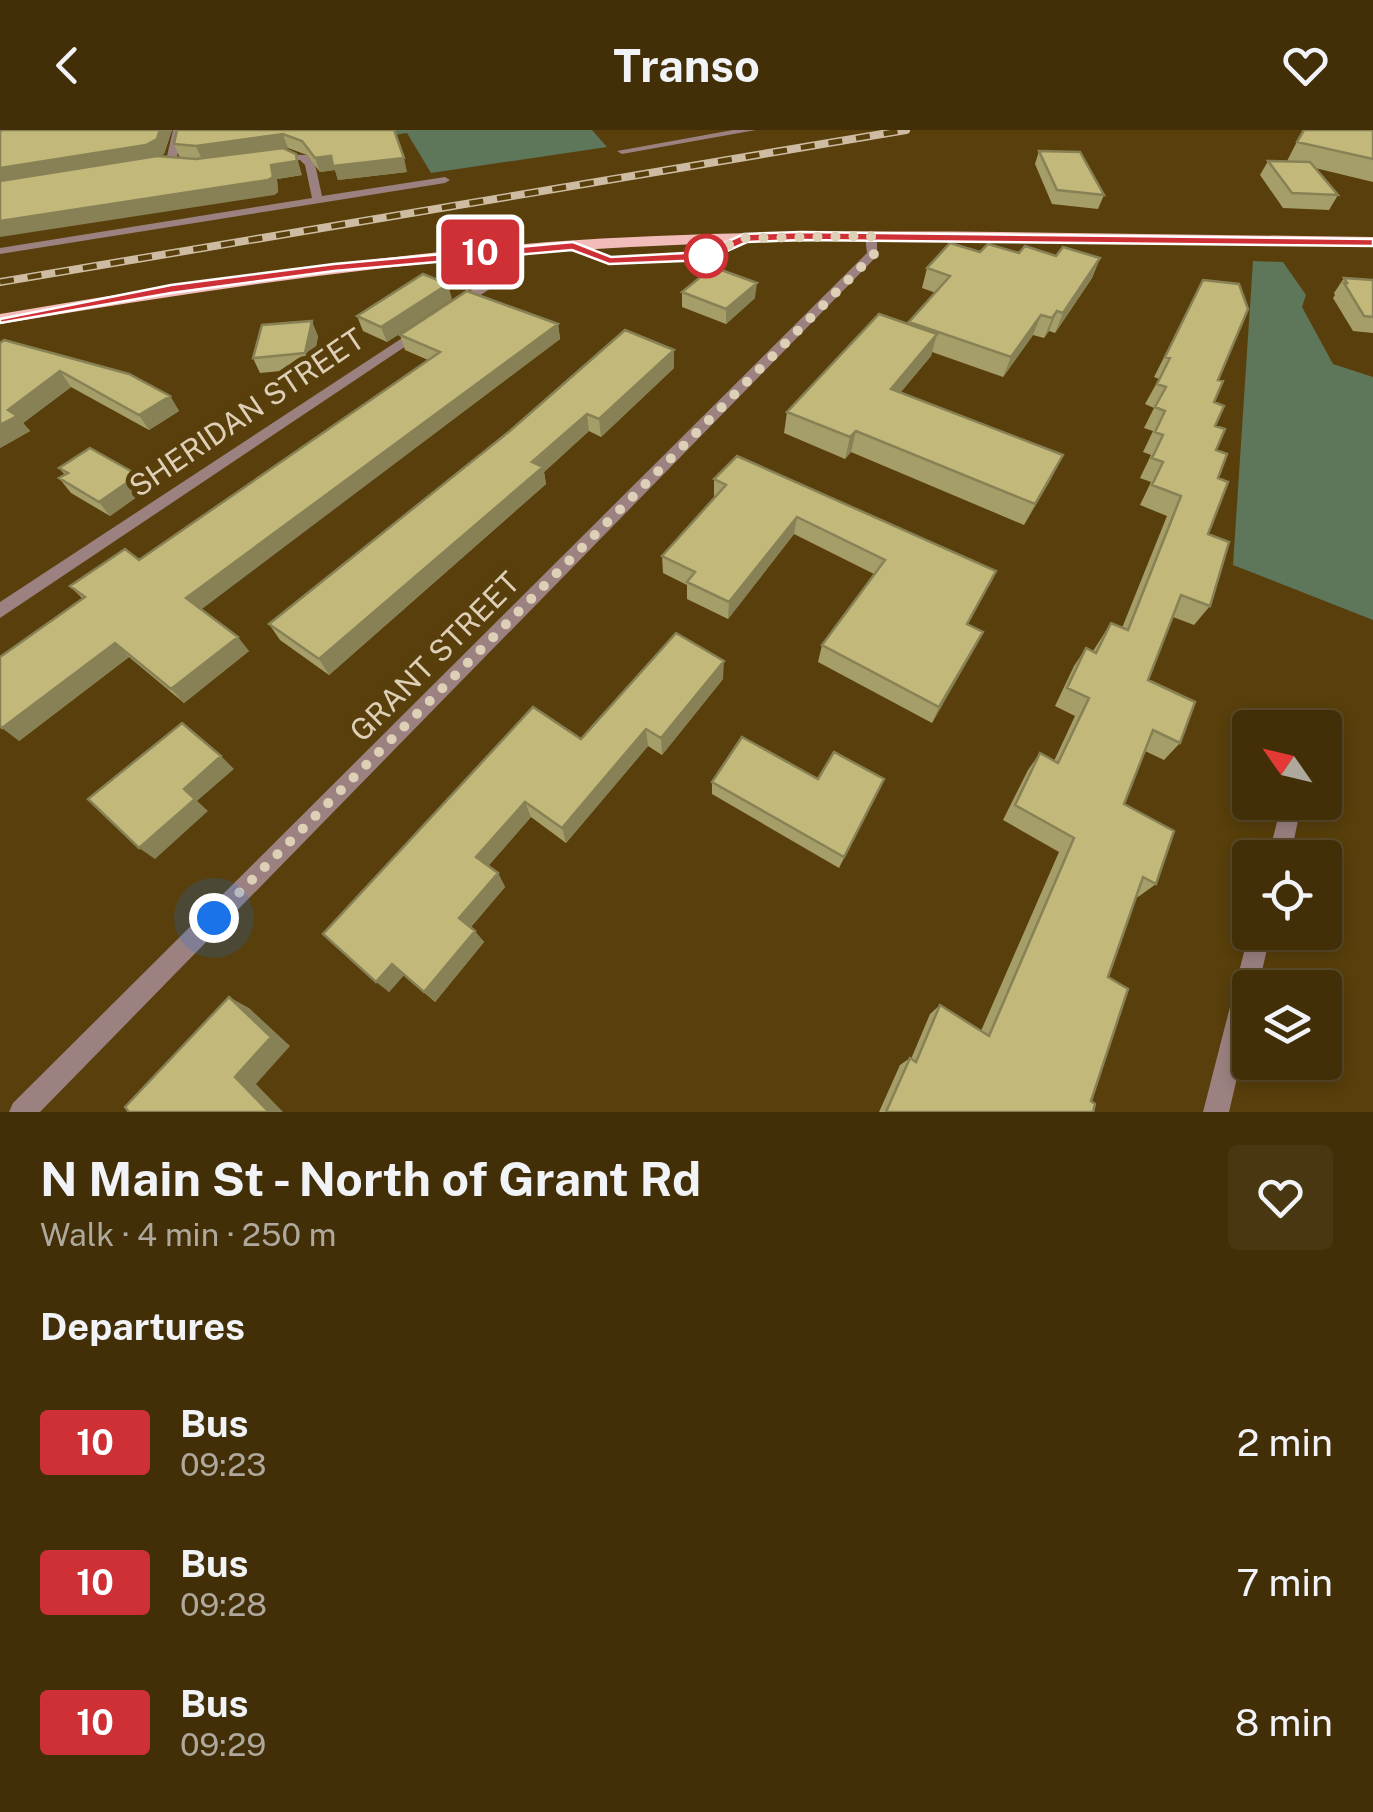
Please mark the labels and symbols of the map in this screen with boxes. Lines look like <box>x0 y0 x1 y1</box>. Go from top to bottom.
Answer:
line badge: 10 <box>435 220 525 284</box>
unlabelled marker <box>685 235 727 277</box>
street label: SHERIDAN STREET <box>122 320 371 504</box>
street label: GRANT STREET <box>342 564 527 749</box>
north arrow <box>1232 710 1342 820</box>
your location <box>189 893 239 943</box>

